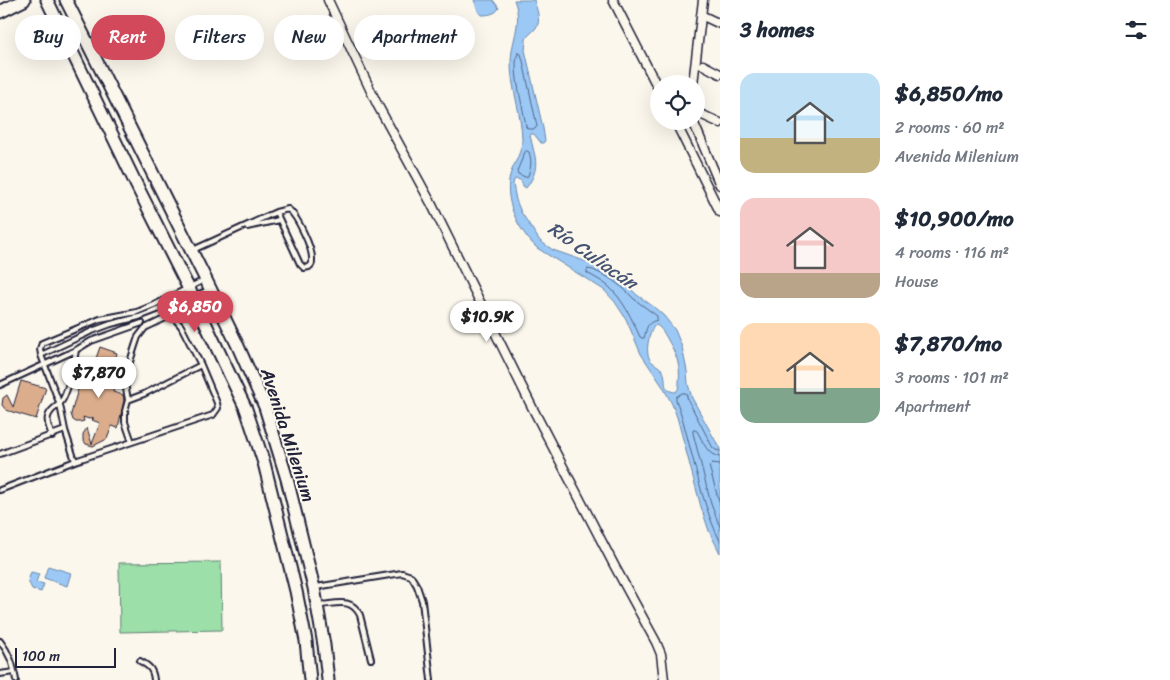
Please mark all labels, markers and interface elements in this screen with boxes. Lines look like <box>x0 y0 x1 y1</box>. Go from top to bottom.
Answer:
text: 3 homes <box>740 11 814 49</box>
chip: Buy <box>15 15 81 60</box>
chip: Rent <box>91 15 165 60</box>
chip: Filters <box>175 15 264 60</box>
chip: New <box>274 15 344 60</box>
chip: Apartment <box>354 15 475 60</box>
icon: filters <box>1122 16 1150 44</box>
map controls <box>650 75 705 130</box>
button: locate <box>650 75 705 130</box>
text: $6,850/mo <box>895 75 1003 113</box>
icon: home <box>780 93 840 153</box>
text: 2 rooms · 60 m² <box>895 113 1005 142</box>
text: Avenida Milenium <box>895 142 1019 171</box>
text: $10,900/mo <box>895 200 1014 238</box>
water label: Río Culiacán <box>541 212 647 300</box>
icon: home <box>780 218 840 278</box>
text: 4 rooms · 116 m² <box>895 238 1009 267</box>
text: House <box>895 267 938 296</box>
pin: $6,850 <box>154 290 236 333</box>
text: $6,850 <box>168 292 222 321</box>
pin: $10.9K <box>446 300 528 343</box>
text: $10.9K <box>461 302 513 331</box>
text: $7,870/mo <box>895 325 1002 363</box>
icon: home <box>780 343 840 403</box>
pin: $7,870 <box>58 356 140 399</box>
text: $7,870 <box>72 358 126 387</box>
street label: Avenida Milenium <box>251 363 325 506</box>
text: 3 rooms · 101 m² <box>895 363 1009 392</box>
text: Apartment <box>895 392 971 421</box>
text: 100 m <box>22 644 60 669</box>
scale bar <box>15 645 116 668</box>

